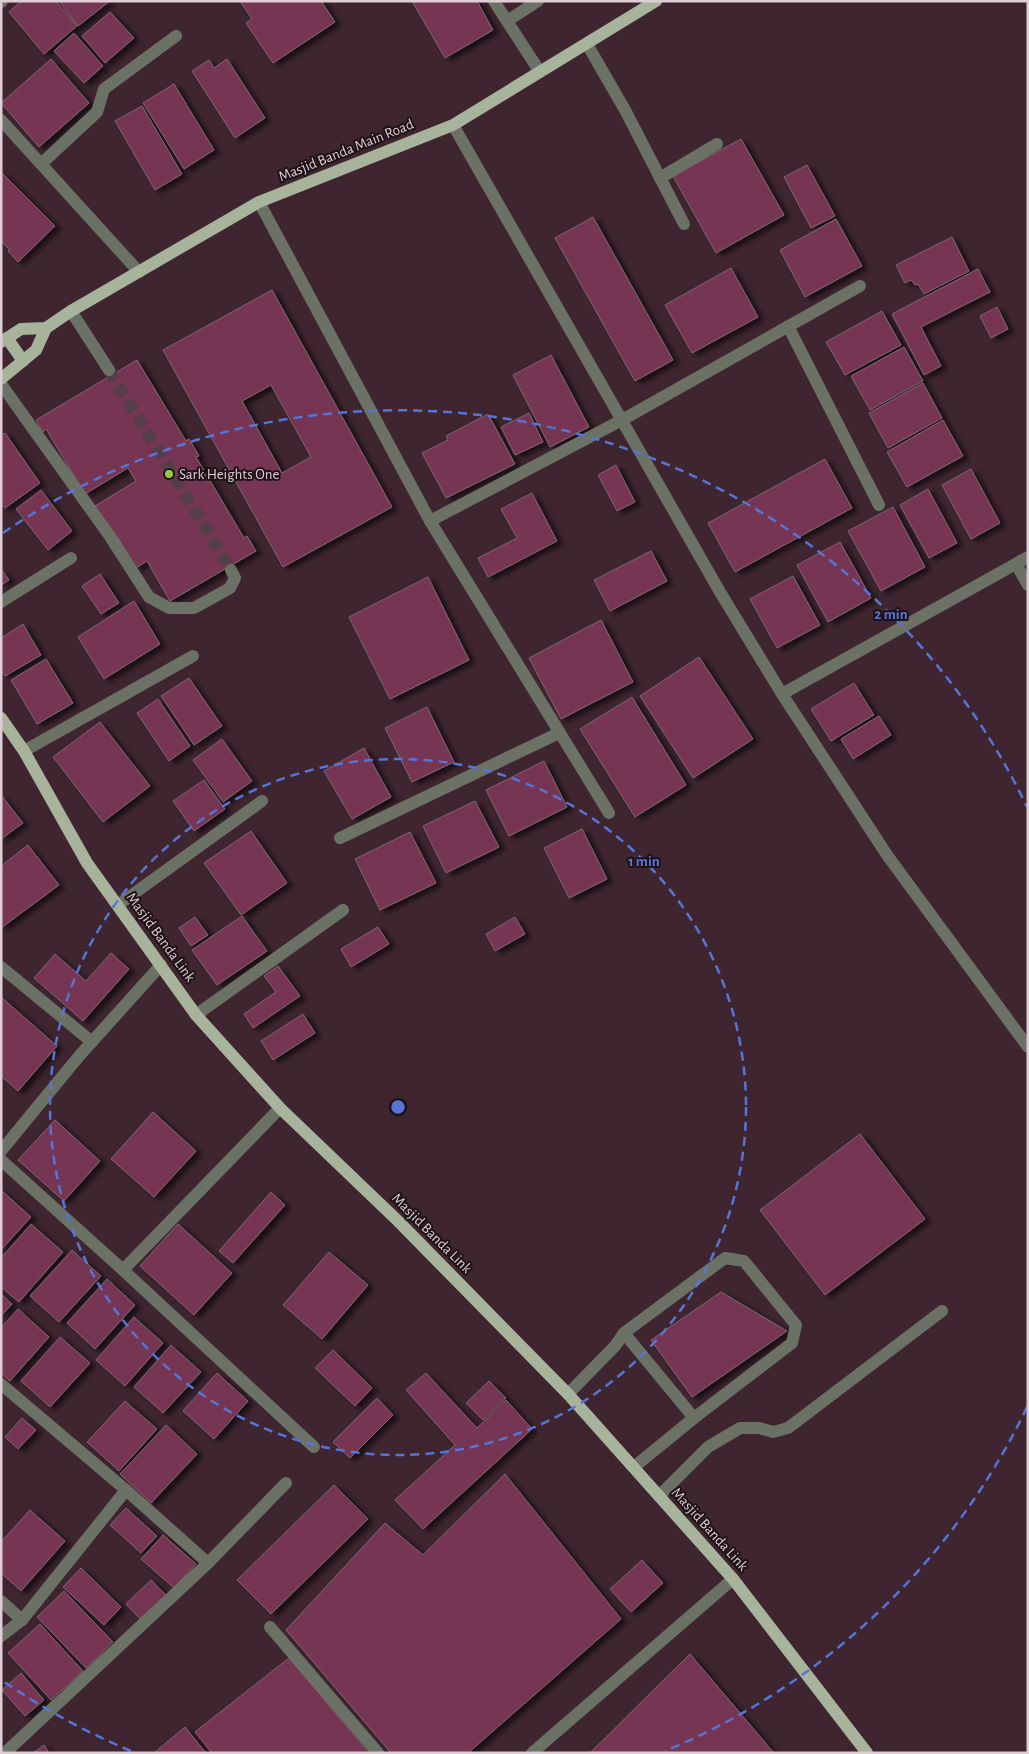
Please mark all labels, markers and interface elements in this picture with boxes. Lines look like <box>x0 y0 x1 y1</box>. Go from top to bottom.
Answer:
street label: Masjid Banda Main Road <box>277 116 416 184</box>
place label: Sark Heights One <box>179 467 279 482</box>
marker: Sark Heights One <box>163 468 175 480</box>
text: 2 min <box>874 607 908 622</box>
text: 1 min <box>628 854 660 869</box>
street label: Masjid Banda Link <box>123 890 198 985</box>
centre of rings <box>389 1098 407 1116</box>
street label: Masjid Banda Link <box>389 1190 475 1276</box>
street label: Masjid Banda Link <box>669 1485 751 1574</box>

